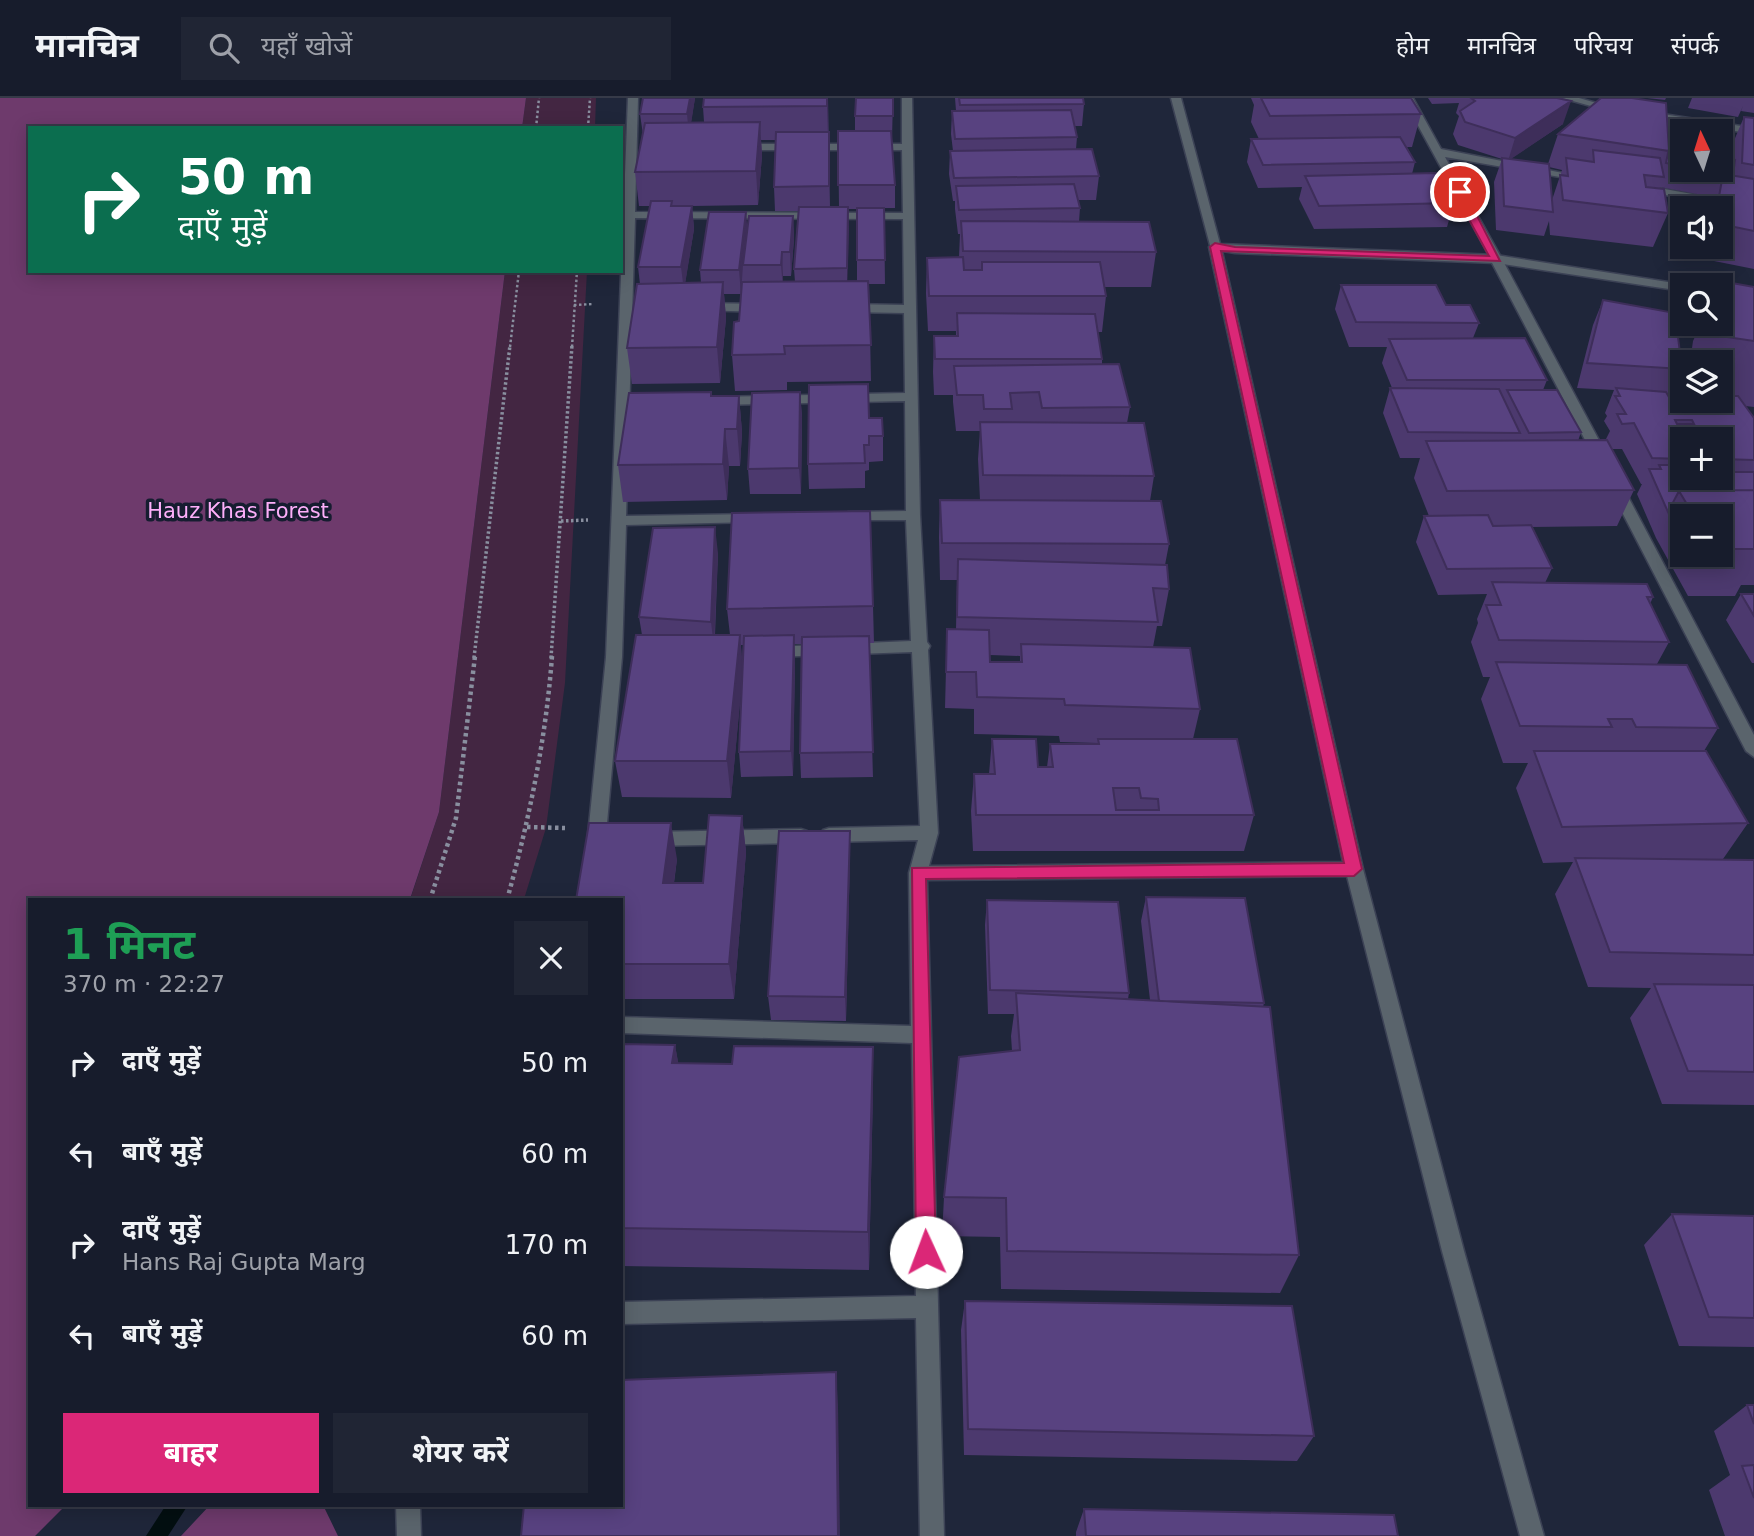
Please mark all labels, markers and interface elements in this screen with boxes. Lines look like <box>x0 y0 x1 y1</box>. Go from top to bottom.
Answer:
search box <box>181 17 671 80</box>
text: मानचित्र <box>35 26 139 65</box>
icon: search <box>205 29 243 67</box>
text: यहाँ खोजें <box>261 31 352 61</box>
text: होम <box>1396 32 1429 60</box>
text: मानचित्र <box>1467 32 1536 60</box>
text: परिचय <box>1574 32 1633 60</box>
text: संपर्क <box>1671 32 1719 60</box>
north arrow <box>1670 119 1732 182</box>
map controls <box>1670 119 1733 567</box>
text: 50 m <box>178 149 314 206</box>
icon: right <box>63 154 154 245</box>
pin <box>1430 162 1490 222</box>
icon: arrive <box>1441 173 1479 211</box>
button: sound <box>1670 196 1733 259</box>
text: दाएँ मुड़ें <box>178 208 267 246</box>
button: search <box>1670 273 1733 336</box>
button: layers <box>1670 350 1733 413</box>
button: + <box>1670 427 1733 490</box>
park label: Hauz Khas Forest <box>147 499 329 523</box>
button: − <box>1670 504 1733 567</box>
text: 1 मिनट <box>63 920 195 969</box>
button: close <box>514 921 588 995</box>
text: 370 m · 22:27 <box>63 971 225 997</box>
icon: right <box>63 1044 101 1082</box>
text: दाएँ मुड़ें <box>122 1045 201 1075</box>
text: 50 m <box>521 1048 588 1078</box>
icon: left <box>63 1135 101 1173</box>
text: बाएँ मुड़ें <box>122 1136 202 1166</box>
text: 60 m <box>521 1139 588 1169</box>
text: दाएँ मुड़ें <box>122 1214 201 1244</box>
position arrow <box>889 1215 963 1289</box>
icon: right <box>63 1226 101 1264</box>
text: 170 m <box>505 1230 588 1260</box>
text: Hans Raj Gupta Marg <box>122 1249 366 1275</box>
icon: left <box>63 1317 101 1355</box>
text: बाएँ मुड़ें <box>122 1318 202 1348</box>
text: 60 m <box>521 1321 588 1351</box>
button: बाहर <box>63 1413 319 1493</box>
button: शेयर करें <box>333 1413 588 1493</box>

